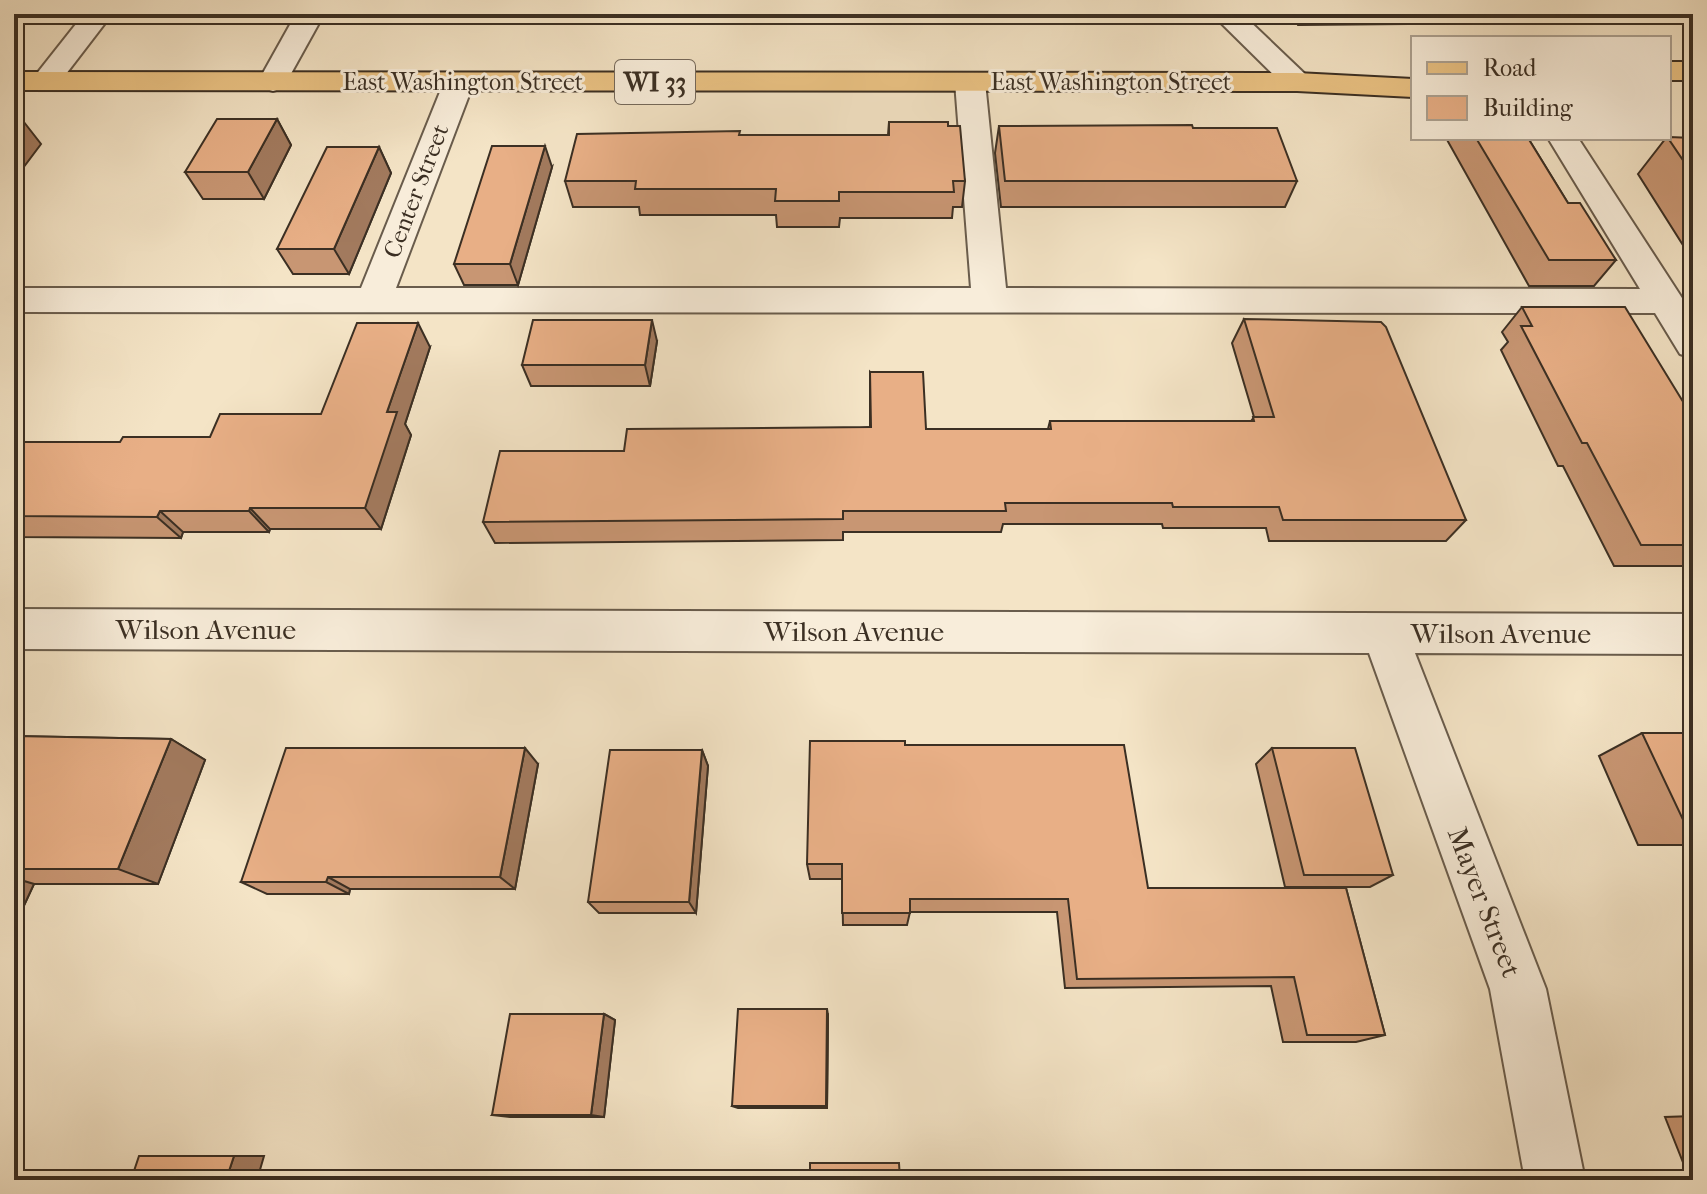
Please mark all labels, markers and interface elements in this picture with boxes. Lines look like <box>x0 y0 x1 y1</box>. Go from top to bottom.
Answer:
legend <box>1411 36 1671 140</box>
text: Road <box>1483 54 1537 82</box>
road number: WI 33 <box>615 60 695 104</box>
street label: East Washington Street <box>343 68 584 96</box>
street label: East Washington Street <box>991 68 1232 96</box>
text: Building <box>1483 94 1574 122</box>
street label: Center Street <box>378 120 454 262</box>
street label: Wilson Avenue <box>115 613 296 646</box>
street label: Wilson Avenue <box>763 615 944 648</box>
street label: Wilson Avenue <box>1410 617 1591 650</box>
street label: Mayer Street <box>1441 822 1528 982</box>

